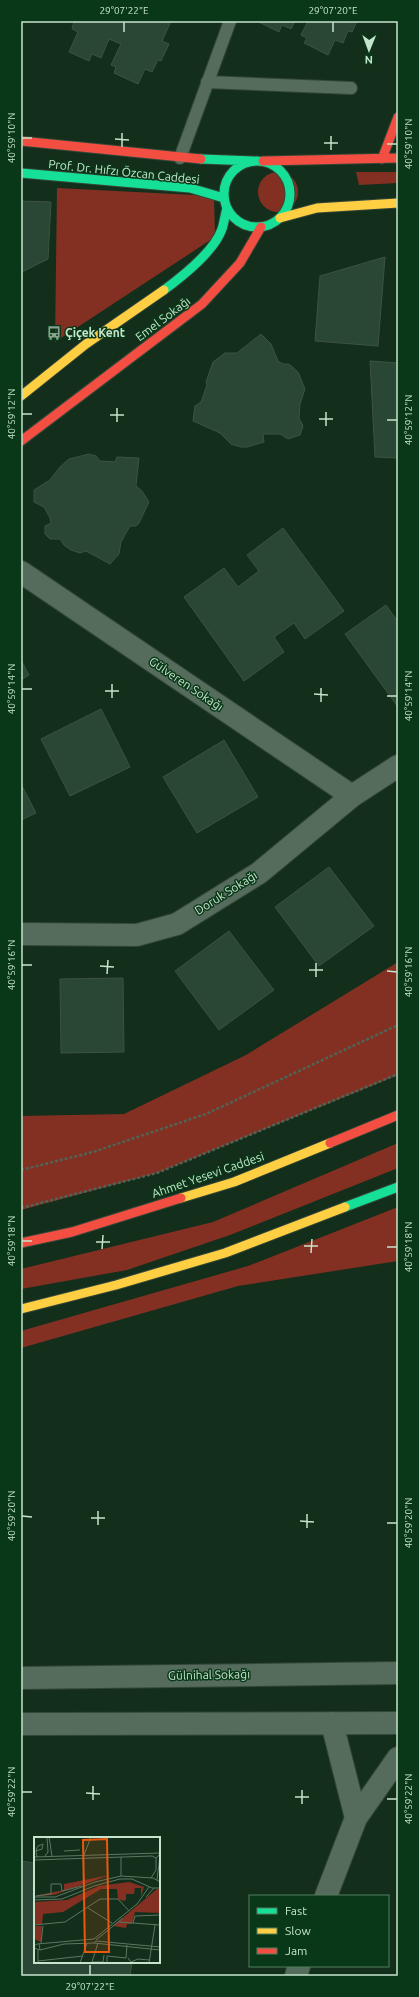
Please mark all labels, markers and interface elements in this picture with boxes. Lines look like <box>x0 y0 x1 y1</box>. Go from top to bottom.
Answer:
text: 29°07'22"E <box>99 5 149 16</box>
text: 29°07'20"E <box>308 5 358 16</box>
north arrow <box>349 30 389 70</box>
text: N <box>365 54 373 66</box>
text: 40°59'10"N <box>6 113 17 163</box>
text: 40°59'10"N <box>403 119 414 169</box>
street label: Prof. Dr. Hıfzı Özcan Caddesi <box>48 157 200 186</box>
street label: Emel Sokağı <box>133 294 193 343</box>
bus stop icon: Çiçek Kent <box>46 325 62 341</box>
place label: Çiçek Kent <box>65 326 125 341</box>
text: 40°59'12"N <box>6 389 17 439</box>
text: 40°59'12"N <box>403 395 414 445</box>
street label: Gülveren Sokağı <box>147 654 226 713</box>
text: 40°59'14"N <box>6 664 17 714</box>
text: 40°59'14"N <box>403 671 414 721</box>
street label: Doruk Sokağı <box>192 868 259 917</box>
text: 40°59'16"N <box>6 940 17 990</box>
text: 40°59'16"N <box>403 947 414 997</box>
street label: Ahmet Yesevi Caddesi <box>150 1149 266 1200</box>
text: 40°59'18"N <box>6 1216 17 1266</box>
text: 40°59'18"N <box>403 1222 414 1272</box>
text: 40°59'20"N <box>6 1491 17 1541</box>
text: 40°59'20"N <box>403 1498 414 1548</box>
street label: Gülnihal Sokağı <box>168 1667 250 1682</box>
text: 40°59'22"N <box>6 1767 17 1817</box>
text: 40°59'22"N <box>403 1774 414 1824</box>
inset map <box>34 1837 160 1963</box>
legend <box>249 1895 389 1967</box>
text: Fast <box>285 1904 307 1917</box>
text: Slow <box>285 1924 311 1937</box>
text: Jam <box>285 1944 307 1957</box>
text: 29°07'22"E <box>65 1981 115 1992</box>

